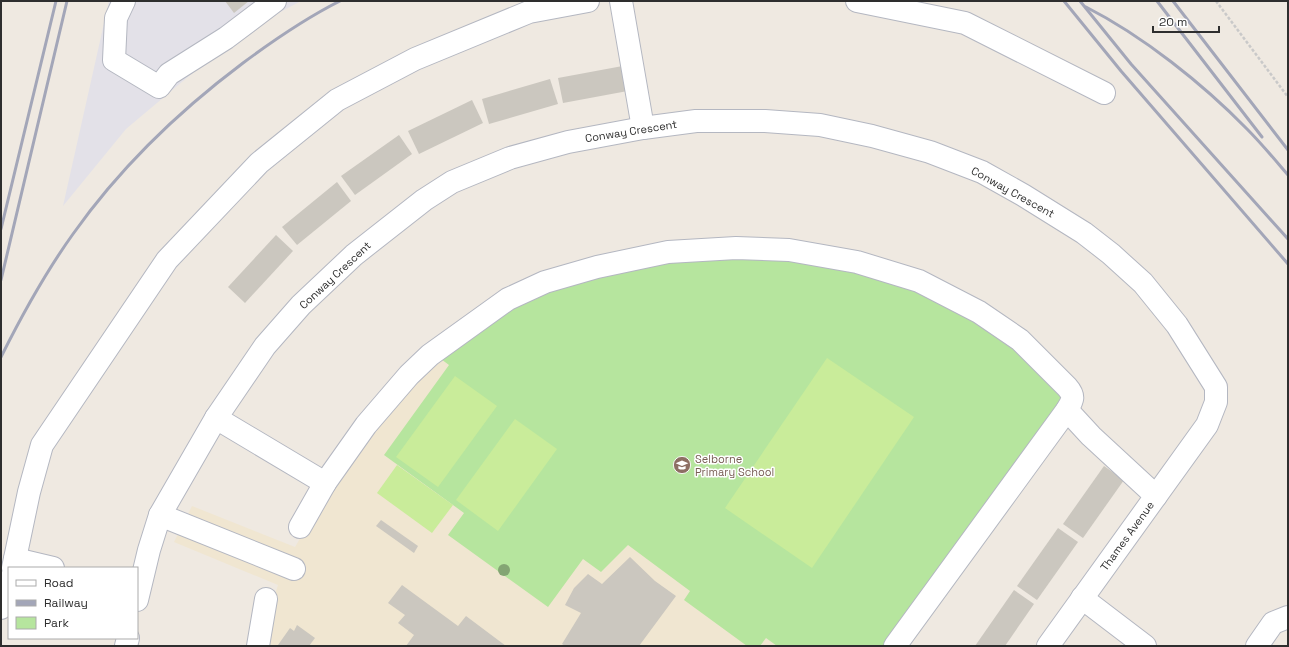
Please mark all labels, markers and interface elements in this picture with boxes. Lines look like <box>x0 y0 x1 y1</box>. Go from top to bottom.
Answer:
scale bar <box>1153 8 1219 34</box>
text: 20 m <box>1159 14 1187 30</box>
street label: Conway Crescent <box>584 117 678 145</box>
street label: Conway Crescent <box>969 163 1057 221</box>
street label: Conway Crescent <box>296 238 374 312</box>
place label: Selborne Primary School <box>695 452 774 479</box>
school or university icon: Selborne Primary School <box>672 455 692 475</box>
street label: Thames Avenue <box>1097 498 1157 574</box>
legend <box>8 567 138 639</box>
text: Road <box>44 575 73 591</box>
text: Railway <box>44 595 88 611</box>
text: Park <box>44 615 69 631</box>

